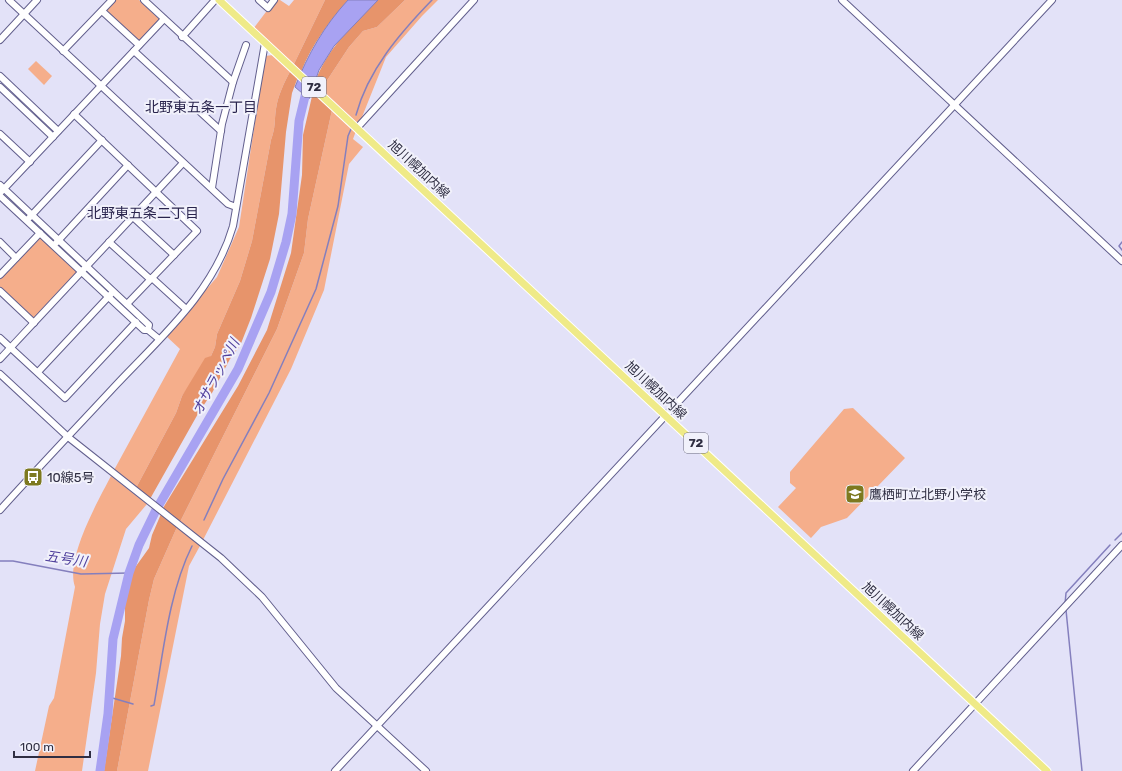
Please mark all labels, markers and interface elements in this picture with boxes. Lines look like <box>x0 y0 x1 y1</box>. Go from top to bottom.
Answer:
road number: 72 <box>302 77 326 97</box>
district label: 北野東五条一丁目 <box>145 99 257 116</box>
street label: 旭川幌加内線 <box>385 137 453 201</box>
district label: 北野東五条二丁目 <box>87 205 199 222</box>
water label: オサラッペ川 <box>189 334 244 418</box>
street label: 旭川幌加内線 <box>622 358 690 422</box>
road number: 72 <box>684 433 708 453</box>
bus stop icon: 10線5号 <box>22 466 44 488</box>
place label: 10線5号 <box>47 470 95 485</box>
school or university icon: 鷹栖町立北野小学校 <box>844 483 866 505</box>
place label: 鷹栖町立北野小学校 <box>869 487 986 502</box>
water label: 五号川 <box>44 547 90 571</box>
street label: 旭川幌加内線 <box>859 579 927 643</box>
scale bar <box>14 733 90 759</box>
text: 100 m <box>20 740 54 754</box>

